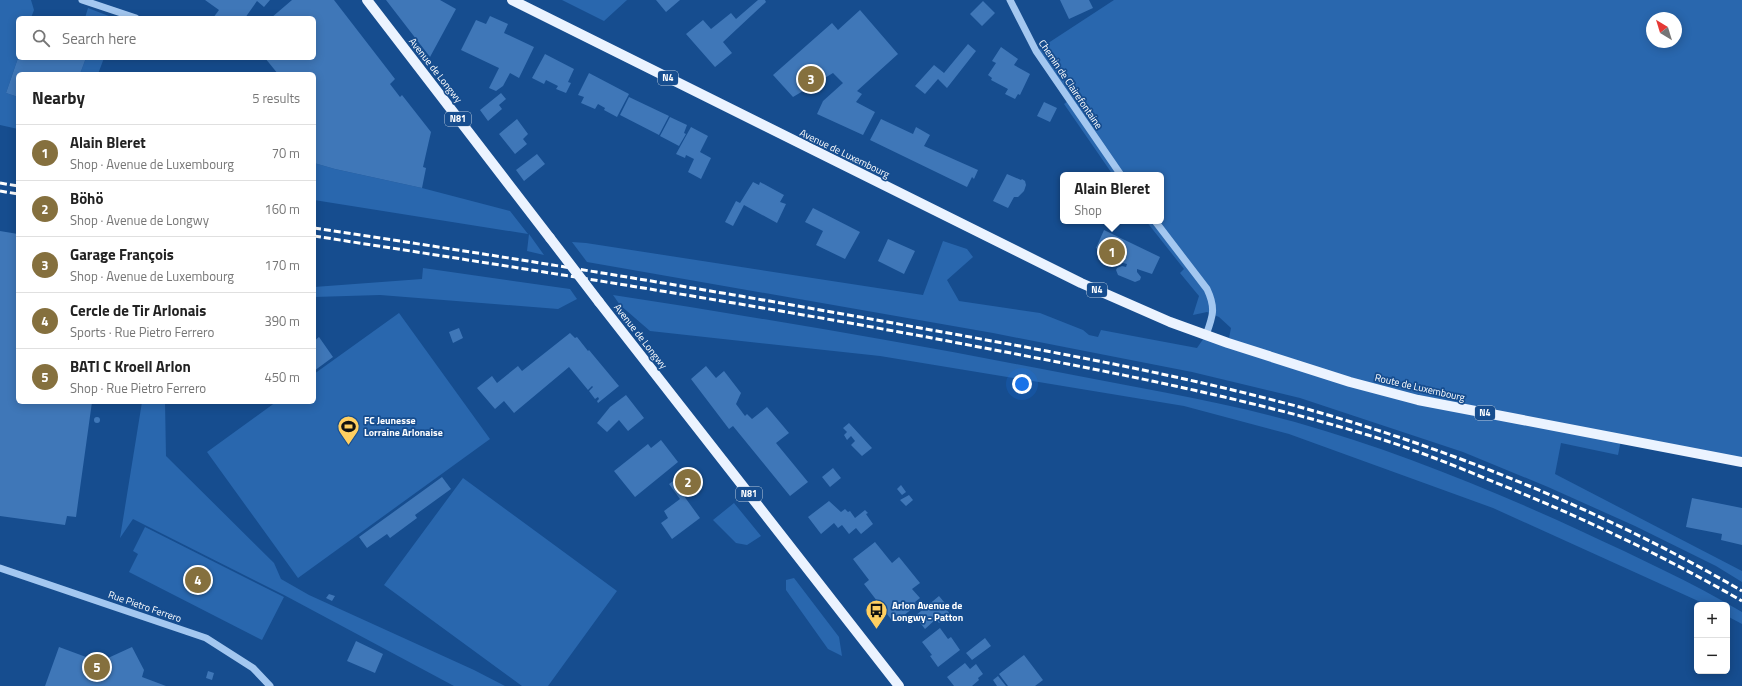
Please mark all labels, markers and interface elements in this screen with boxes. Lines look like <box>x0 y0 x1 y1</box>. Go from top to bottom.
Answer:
north arrow <box>1646 12 1682 48</box>
search box <box>16 16 316 60</box>
icon: search <box>30 27 52 49</box>
text: Search here <box>62 27 136 50</box>
street label: Avenue de Longwy <box>405 35 466 106</box>
street label: Chemin de Clairefontaine <box>1035 37 1106 132</box>
pin: 3 <box>798 64 824 94</box>
road number: N4 <box>658 71 678 85</box>
text: Nearby <box>32 85 85 111</box>
text: 5 results <box>252 88 300 108</box>
road number: N81 <box>445 112 471 126</box>
street label: Avenue de Luxembourg <box>797 125 892 182</box>
text: Alain Bleret <box>70 131 146 154</box>
text: 1 <box>41 143 49 163</box>
text: 70 m <box>272 143 300 163</box>
text: Shop · Avenue de Luxembourg <box>70 154 234 174</box>
popup <box>1060 172 1164 224</box>
text: Alain Bleret <box>1074 177 1150 200</box>
text: Böhö <box>70 187 103 210</box>
text: 2 <box>41 199 49 219</box>
text: 160 m <box>264 199 300 219</box>
text: Shop <box>1074 200 1102 220</box>
text: Shop · Avenue de Longwy <box>70 210 209 230</box>
pin: 1 <box>1099 237 1125 267</box>
text: Garage François <box>70 243 174 266</box>
text: 3 <box>41 255 49 275</box>
text: 170 m <box>264 255 300 275</box>
text: Shop · Avenue de Luxembourg <box>70 266 234 286</box>
road number: N4 <box>1087 283 1107 297</box>
text: Cercle de Tir Arlonais <box>70 299 206 322</box>
street label: Avenue de Longwy <box>610 301 671 372</box>
text: 4 <box>41 311 49 331</box>
text: 390 m <box>264 311 300 331</box>
text: Sports · Rue Pietro Ferrero <box>70 322 214 342</box>
text: BATI C Kroell Arlon <box>70 355 191 378</box>
text: 5 <box>41 367 49 387</box>
text: 450 m <box>264 367 300 387</box>
street label: Route de Luxembourg <box>1373 370 1466 405</box>
your location <box>1012 374 1032 394</box>
text: Shop · Rue Pietro Ferrero <box>70 378 206 398</box>
road number: N4 <box>1475 406 1495 420</box>
sports icon: FC Jeunesse Lorraine Arlonaise <box>335 413 361 446</box>
place label: FC Jeunesse Lorraine Arlonaise <box>364 413 443 440</box>
pin: 2 <box>675 467 701 497</box>
road number: N81 <box>736 487 762 501</box>
pin: 4 <box>185 565 211 595</box>
street label: Rue Pietro Ferrero <box>106 587 184 626</box>
bus stop icon: Arlon Avenue de Longwy - Patton <box>864 598 890 631</box>
place label: Arlon Avenue de Longwy - Patton <box>892 598 963 625</box>
map controls <box>1694 602 1730 674</box>
button: + <box>1694 602 1730 638</box>
button: − <box>1694 638 1730 674</box>
pin: 5 <box>84 652 110 682</box>

